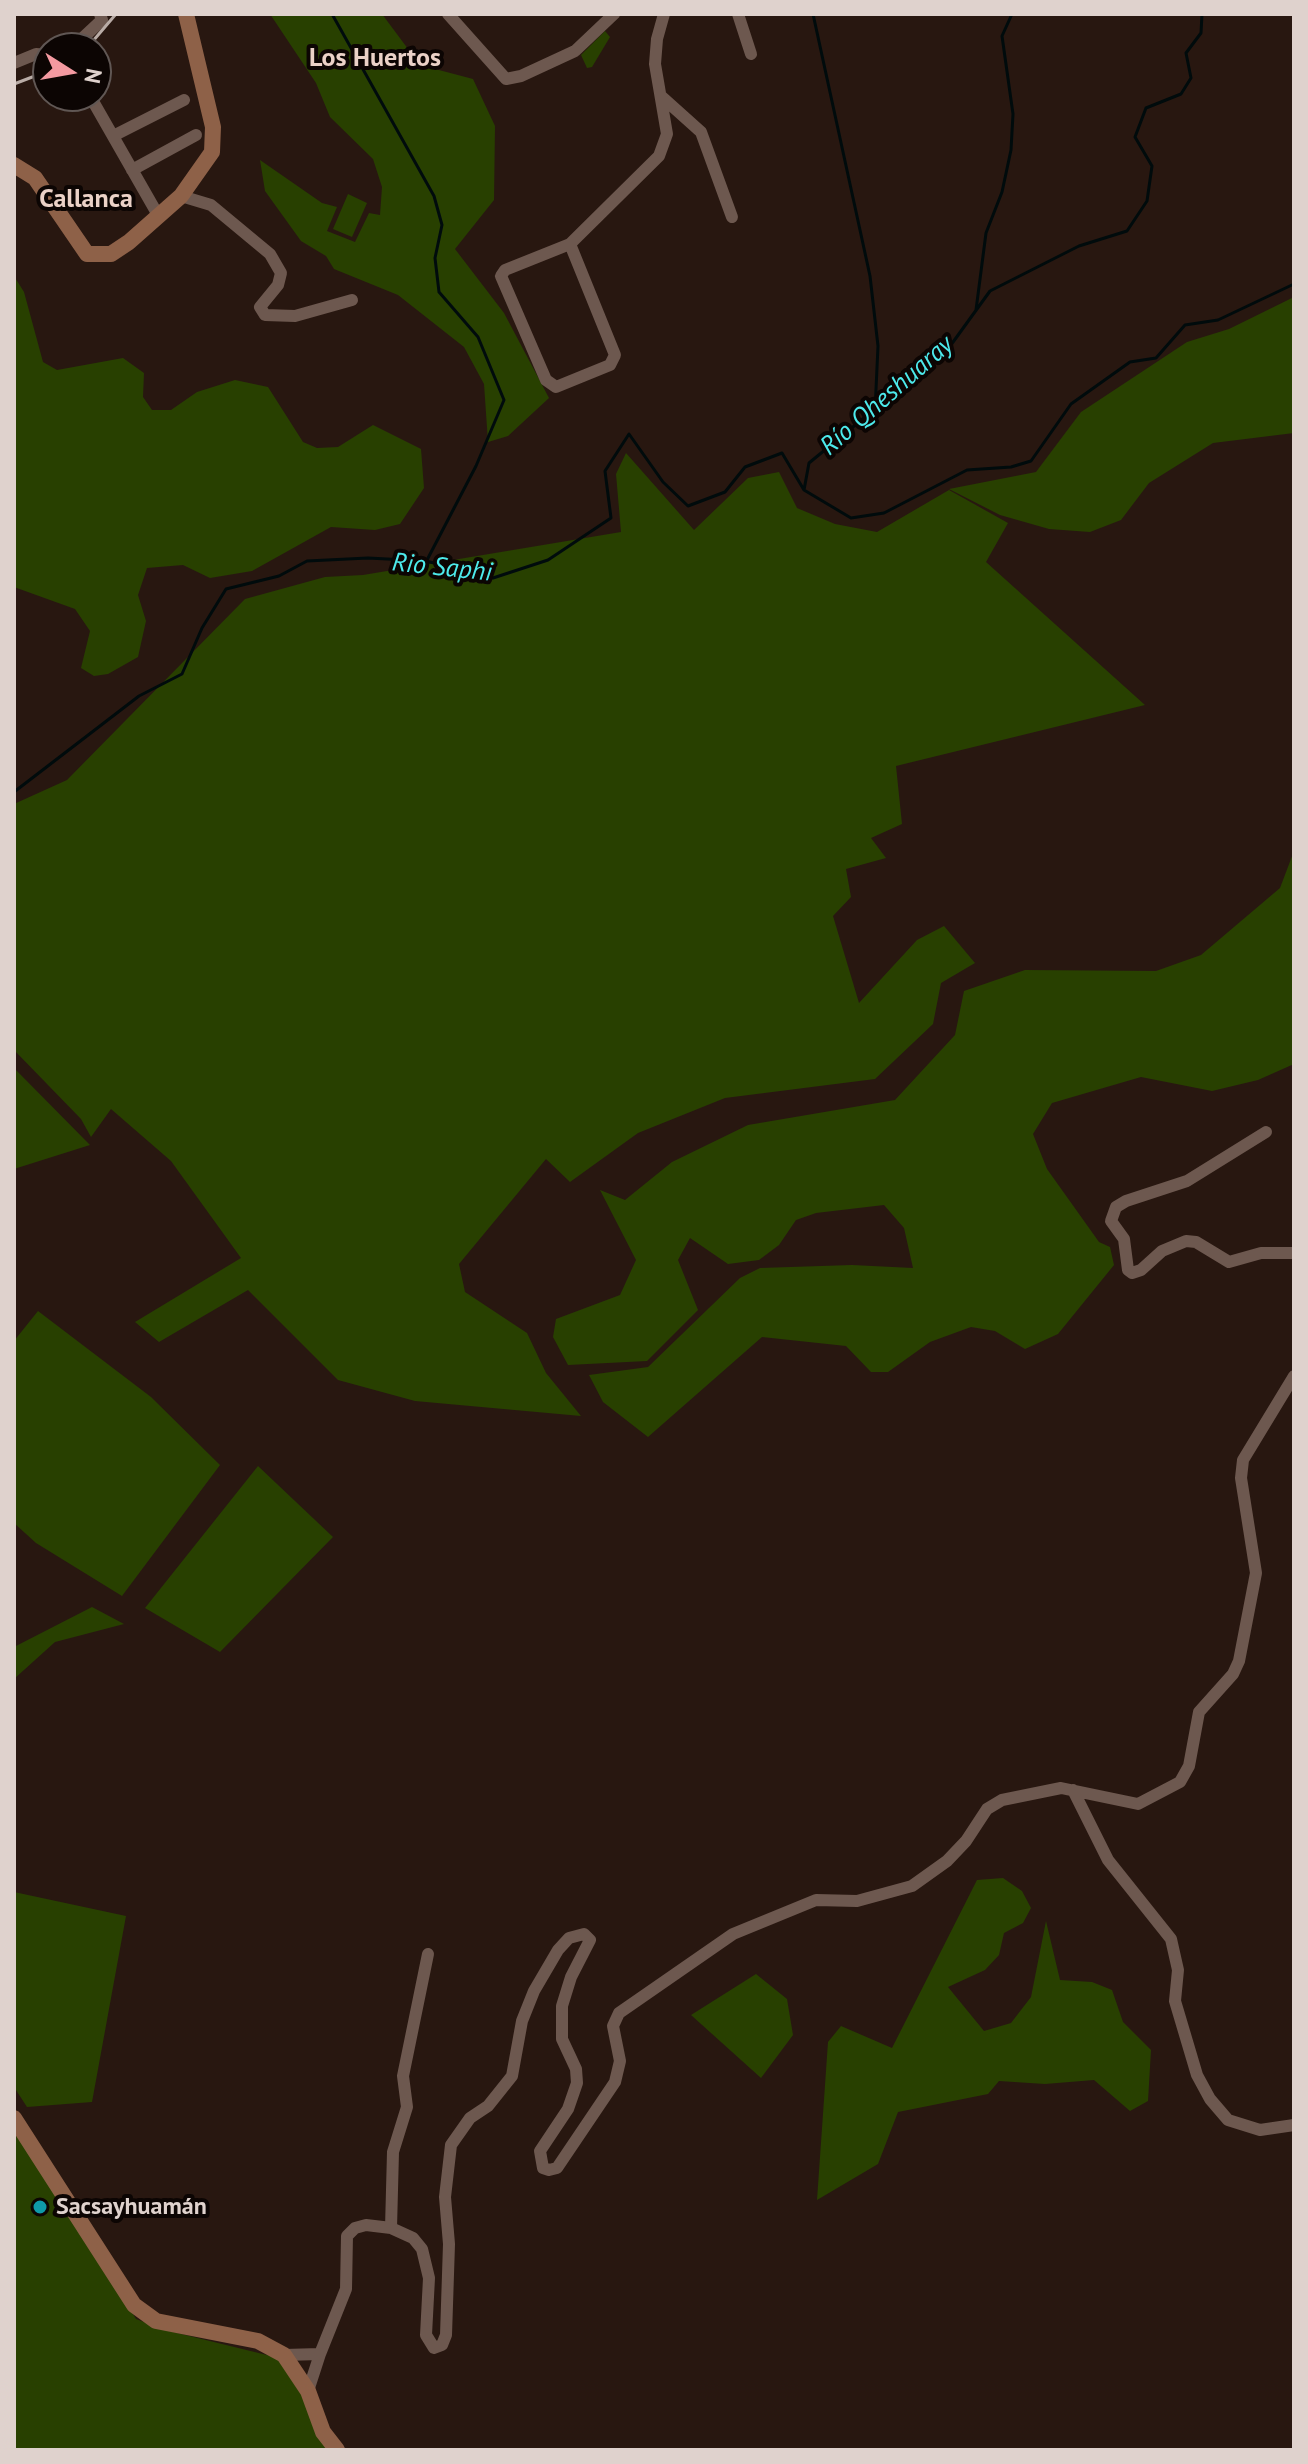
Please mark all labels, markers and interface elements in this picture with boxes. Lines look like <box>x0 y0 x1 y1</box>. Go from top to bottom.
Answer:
north arrow <box>32 32 112 112</box>
district label: Los Huertos <box>309 43 441 75</box>
text: N <box>78 66 109 86</box>
district label: Callanca <box>39 184 133 216</box>
water label: Río Qheshuaray <box>814 330 960 462</box>
water label: Rio Saphi <box>390 547 494 589</box>
place label: Sacsayhuamán <box>56 2193 207 2221</box>
marker: Sacsayhuamán <box>31 2198 49 2216</box>

